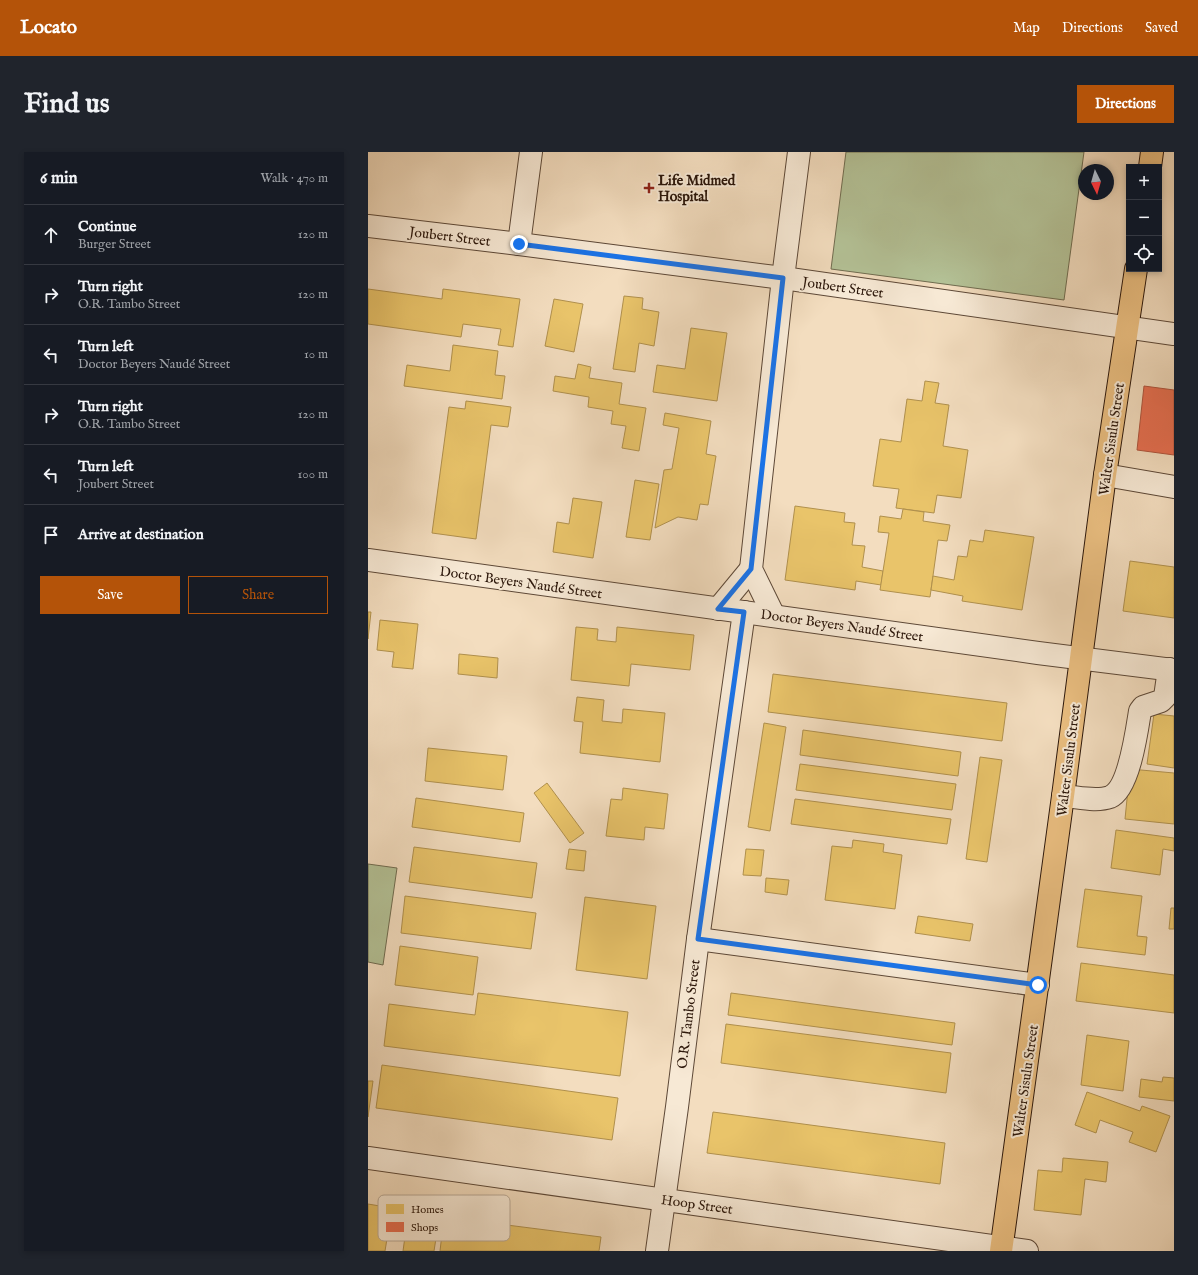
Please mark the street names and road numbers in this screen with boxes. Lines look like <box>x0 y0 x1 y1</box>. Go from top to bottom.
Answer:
street label: Joubert Street <box>406 223 492 251</box>
street label: Joubert Street <box>799 273 885 303</box>
street label: Walter Sisulu Street <box>1095 381 1129 497</box>
street label: Doctor Beyers Naudé Street <box>438 563 603 603</box>
street label: Doctor Beyers Naudé Street <box>759 606 924 646</box>
street label: Walter Sisulu Street <box>1053 702 1085 818</box>
street label: O.R. Tambo Street <box>673 958 705 1070</box>
street label: Walter Sisulu Street <box>1009 1023 1043 1139</box>
street label: Hoop Street <box>660 1191 734 1219</box>

